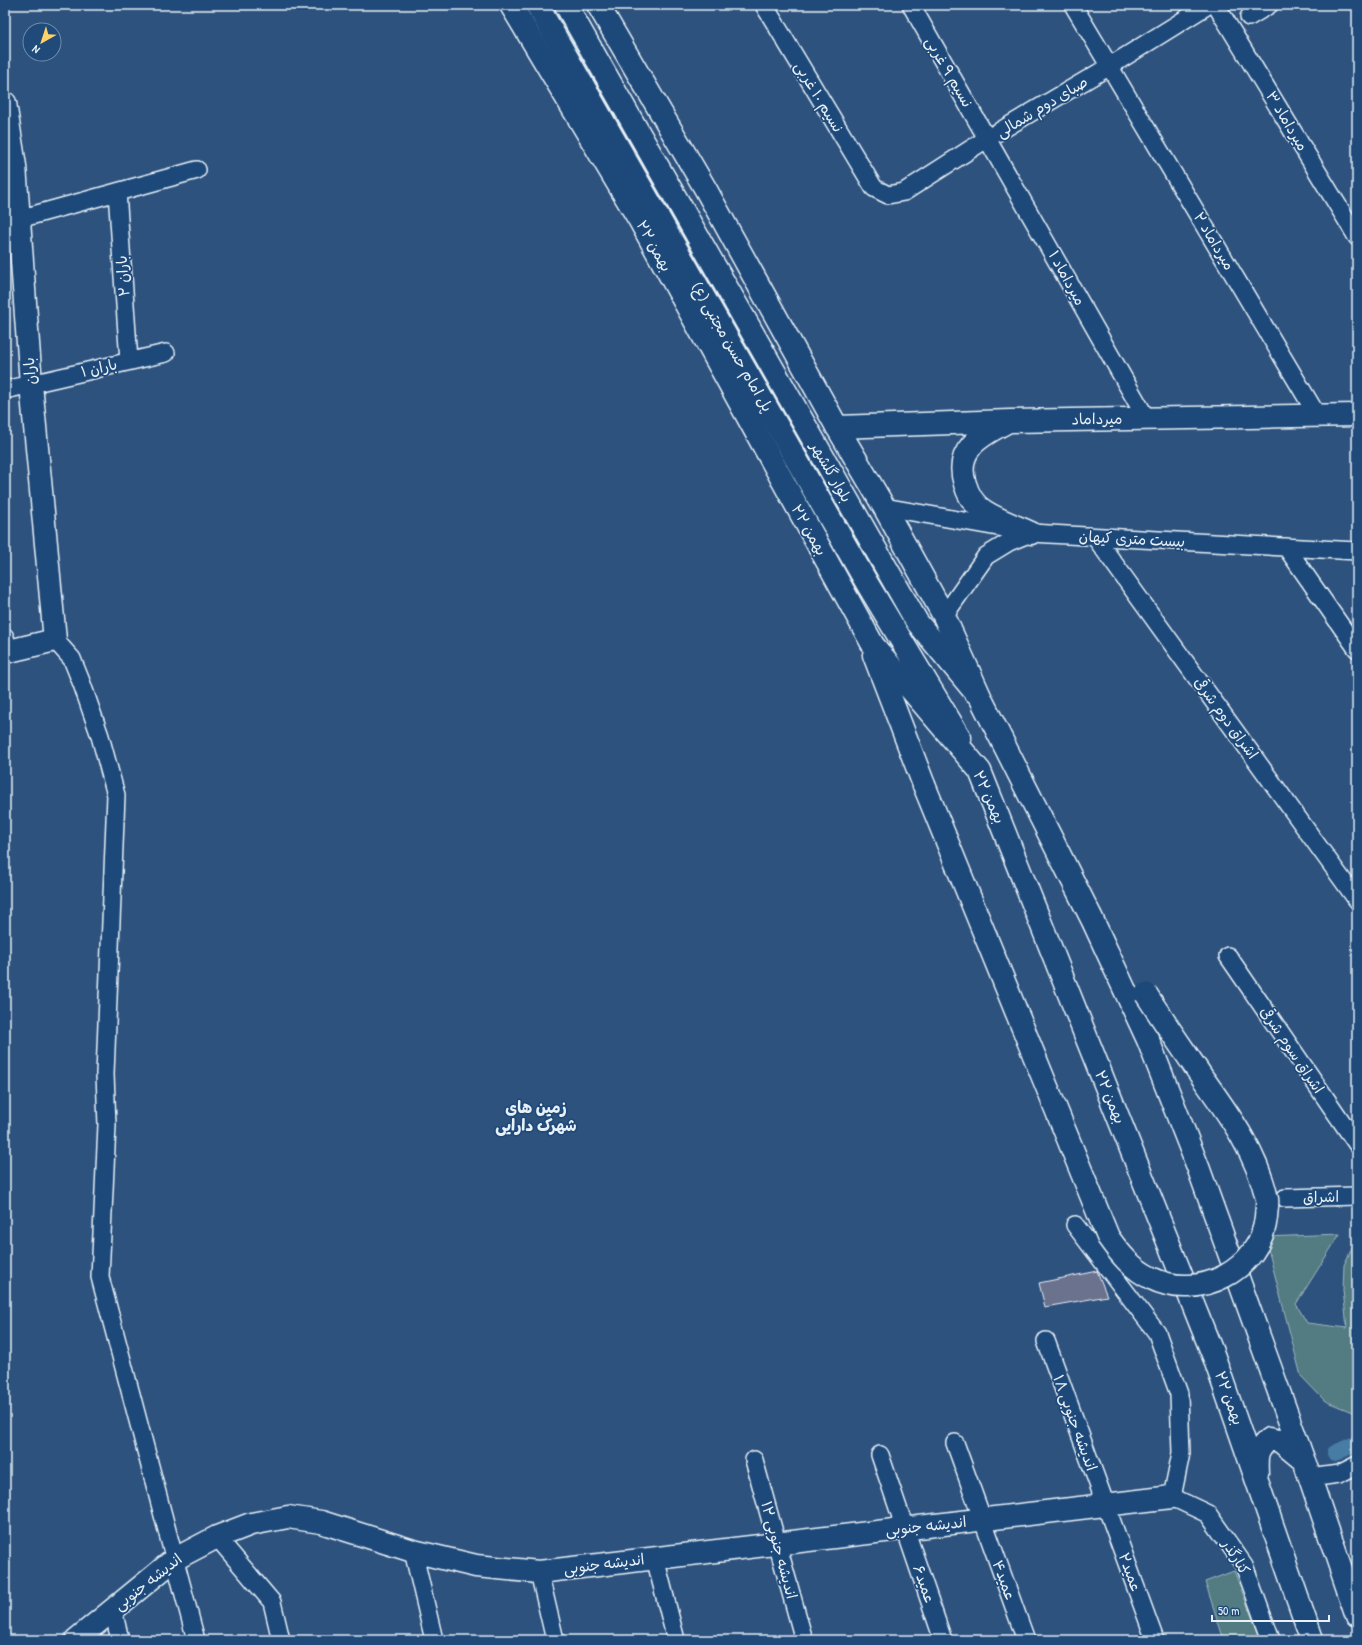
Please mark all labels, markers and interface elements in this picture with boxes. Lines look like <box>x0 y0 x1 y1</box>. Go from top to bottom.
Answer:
north arrow <box>22 22 62 62</box>
street label: نسیم ۹ غربی <box>919 33 978 112</box>
text: N <box>29 42 42 57</box>
street label: نسیم ۱۰ غربی <box>788 57 849 137</box>
street label: صبای دوم شمالی <box>992 71 1093 144</box>
street label: میرداماد ۳ <box>1261 87 1314 155</box>
street label: میرداماد ۲ <box>1189 208 1240 274</box>
street label: ۲۲ بهمن <box>632 216 677 275</box>
street label: میرداماد ۱ <box>1044 247 1091 309</box>
street label: باران ۲ <box>111 255 134 297</box>
street label: پل امام حسن مجتبی (ع) <box>686 278 778 416</box>
street label: باران ۱ <box>79 353 119 382</box>
street label: باران <box>18 356 41 386</box>
street label: میرداماد <box>1071 408 1123 429</box>
street label: بلوار گلشهر <box>805 437 857 506</box>
street label: ۲۲ بهمن <box>787 500 832 559</box>
street label: بیست متری کیهان <box>1078 525 1186 552</box>
street label: اشراق دوم شرقی <box>1188 672 1263 764</box>
street label: ۲۲ بهمن <box>968 767 1010 827</box>
street label: اشراق سوم شرقی <box>1254 1002 1329 1099</box>
street label: ۲۲ بهمن <box>1090 1067 1131 1127</box>
district label: زمین های شهرک دارایی <box>495 1096 577 1136</box>
street label: اشراق <box>1303 1186 1339 1207</box>
street label: ۲۲ بهمن <box>1210 1368 1249 1428</box>
street label: اندیشه جنوبی ۱۸ <box>1048 1372 1103 1474</box>
street label: اندیشه جنوبی ۱۲ <box>756 1499 803 1601</box>
street label: اندیشه جنوبی <box>884 1511 968 1540</box>
street label: کنارگذر <box>1217 1534 1255 1579</box>
street label: اندیشه جنوبی <box>109 1548 186 1615</box>
street label: اندیشه جنوبی <box>562 1548 646 1579</box>
street label: عمید۲ <box>1114 1550 1147 1594</box>
street label: عمید۴ <box>988 1557 1021 1603</box>
street label: عمید۶ <box>908 1562 941 1606</box>
scale bar <box>1212 1597 1329 1623</box>
text: 50 m <box>1218 1602 1239 1619</box>

